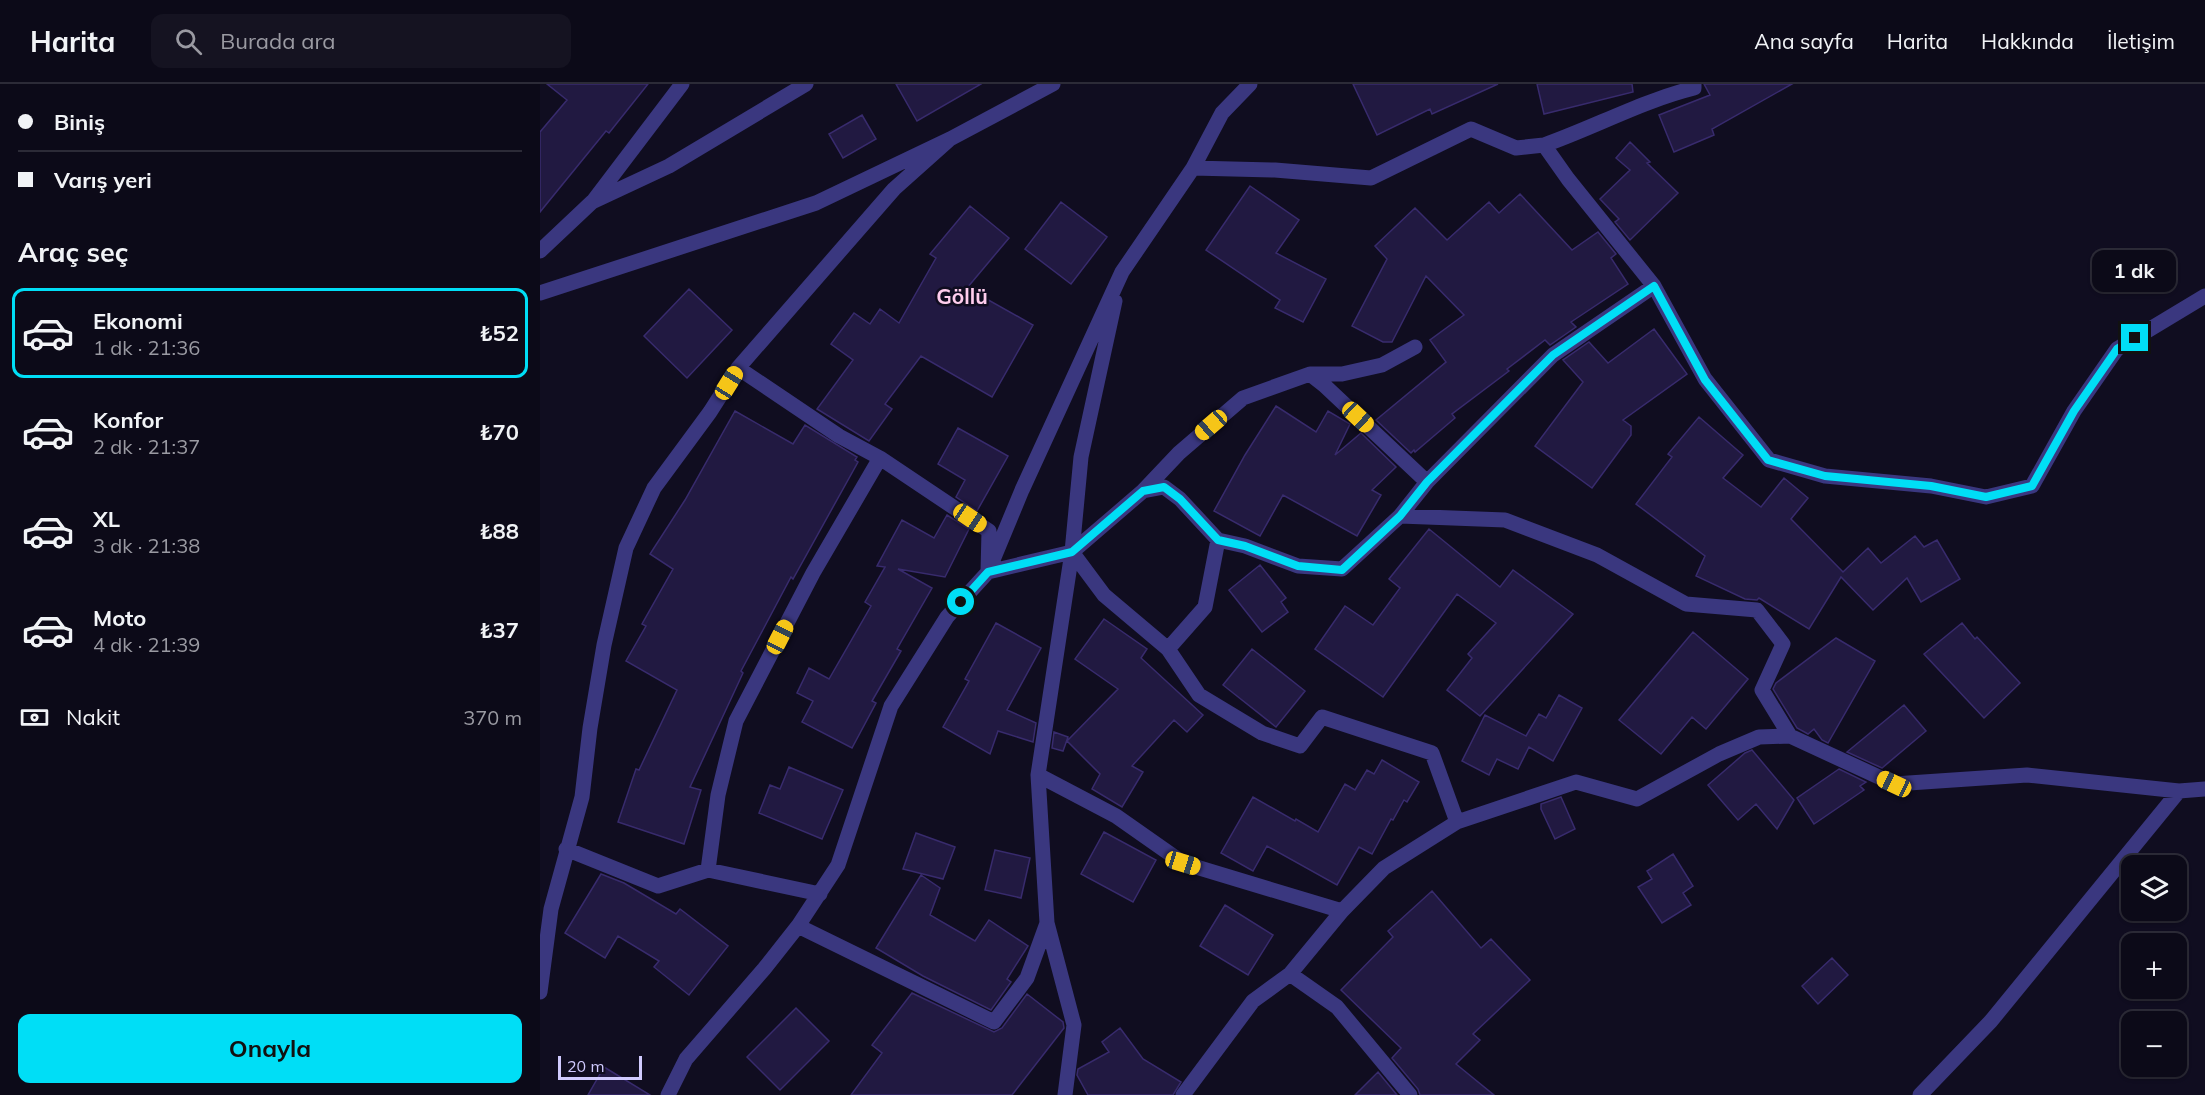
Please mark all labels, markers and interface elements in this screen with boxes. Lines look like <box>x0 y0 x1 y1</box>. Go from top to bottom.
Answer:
search box <box>151 14 571 68</box>
text: Harita <box>30 24 115 59</box>
icon: search <box>172 25 205 58</box>
text: Burada ara <box>220 27 335 55</box>
text: Ana sayfa <box>1754 28 1854 54</box>
text: Harita <box>1887 28 1948 54</box>
text: Hakkında <box>1981 28 2074 54</box>
text: İletişim <box>2107 28 2175 54</box>
text: Biniş <box>54 108 105 136</box>
text: Varış yeri <box>54 166 152 194</box>
text: Araç seç <box>18 235 128 269</box>
callout: 1 dk <box>2093 251 2177 293</box>
text: 1 dk <box>2114 258 2154 283</box>
district label: Göllü <box>936 283 988 309</box>
icon: car <box>21 306 75 360</box>
text: Ekonomi <box>93 307 183 335</box>
text: ₺52 <box>479 319 519 347</box>
route end <box>2121 324 2148 351</box>
text: 1 dk · 21:36 <box>93 335 200 360</box>
car <box>712 363 746 403</box>
car <box>1339 398 1377 436</box>
icon: car <box>21 405 75 459</box>
text: Konfor <box>93 406 163 434</box>
car <box>1192 406 1230 444</box>
text: ₺70 <box>479 418 519 446</box>
text: 2 dk · 21:37 <box>93 434 200 459</box>
car <box>950 500 990 536</box>
icon: car <box>21 504 75 558</box>
text: XL <box>93 505 120 533</box>
text: ₺88 <box>479 517 519 545</box>
text: 3 dk · 21:38 <box>93 533 200 558</box>
route start <box>947 588 974 615</box>
icon: car <box>21 603 75 657</box>
text: Moto <box>93 604 146 632</box>
text: ₺37 <box>479 616 519 644</box>
car <box>764 617 796 657</box>
text: 4 dk · 21:39 <box>93 632 200 657</box>
icon: cash <box>18 701 51 734</box>
text: Nakit <box>66 703 120 731</box>
text: 370 m <box>463 705 522 730</box>
car <box>1874 768 1914 800</box>
car <box>1163 849 1203 877</box>
map controls <box>2121 855 2187 1077</box>
button: layers <box>2121 855 2187 921</box>
button: + <box>2121 933 2187 999</box>
button: − <box>2121 1011 2187 1077</box>
button: Onayla <box>18 1014 522 1083</box>
scale bar <box>558 1053 642 1080</box>
text: 20 m <box>567 1056 604 1076</box>

